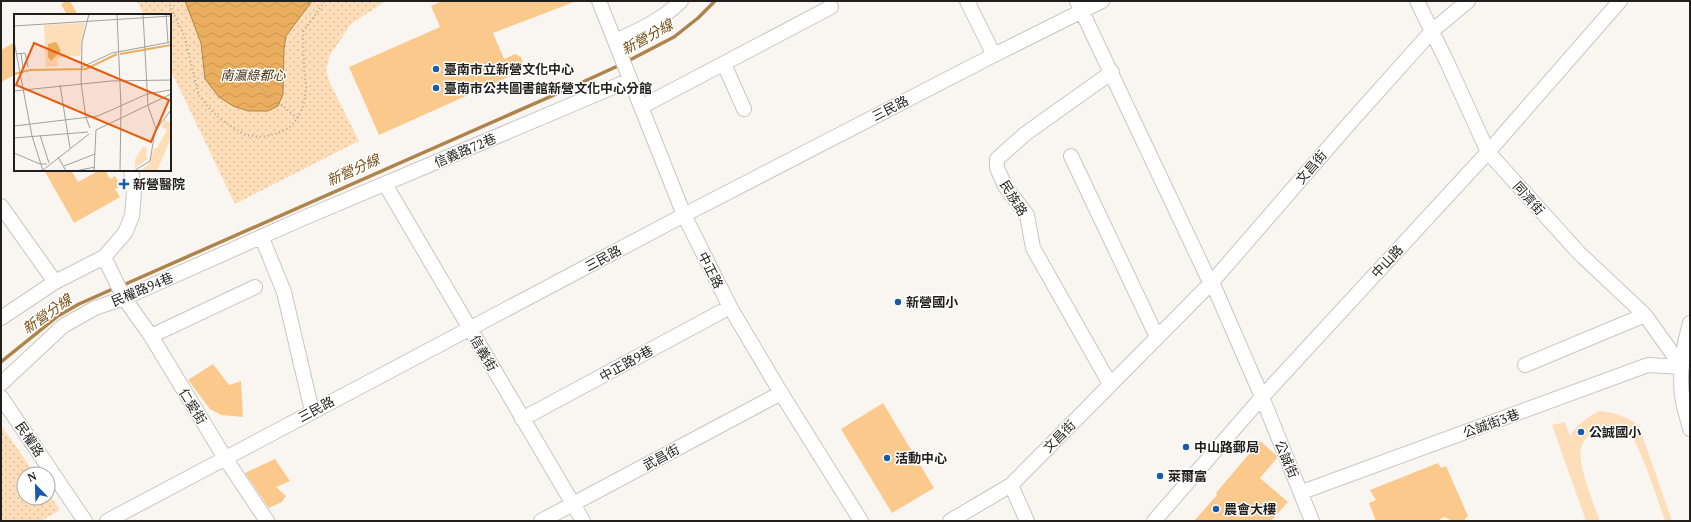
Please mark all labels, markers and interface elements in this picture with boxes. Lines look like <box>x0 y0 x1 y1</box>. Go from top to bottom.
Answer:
inset map <box>14 14 171 171</box>
water label: 新營分線 <box>618 14 678 58</box>
place label: 臺南市立新營文化中心 <box>444 60 574 78</box>
marker: 臺南市立新營文化中心 <box>431 64 441 74</box>
park label: 南瀛綠都心 <box>220 66 286 84</box>
place label: 臺南市公共圖書館新營文化中心分館 <box>444 79 652 97</box>
marker: 臺南市公共圖書館新營文化中心分館 <box>431 83 441 93</box>
street label: 三民路 <box>869 91 911 125</box>
street label: 信義路72巷 <box>431 129 499 171</box>
street label: 文昌街 <box>1291 146 1331 188</box>
water label: 新營分線 <box>323 149 384 190</box>
place label: 新營醫院 <box>133 175 185 193</box>
street label: 民族路 <box>996 177 1032 219</box>
street label: 同濟街 <box>1509 177 1549 219</box>
marker: 新營醫院 <box>118 178 130 190</box>
street label: 三民路 <box>582 241 624 275</box>
street label: 中山路 <box>1367 241 1407 281</box>
street label: 中正路 <box>694 249 728 291</box>
street label: 民權路94巷 <box>108 268 176 310</box>
water label: 新營分線 <box>18 289 77 337</box>
place label: 新營國小 <box>906 293 959 311</box>
marker: 新營國小 <box>893 297 903 307</box>
street label: 信義街 <box>466 332 502 374</box>
street label: 中正路9巷 <box>596 341 656 385</box>
street label: 仁愛街 <box>175 385 211 427</box>
street label: 三民路 <box>295 392 337 426</box>
street label: 公誠街3巷 <box>1460 404 1522 442</box>
street label: 文昌街 <box>1039 416 1079 456</box>
street label: 民權路 <box>12 418 48 460</box>
place label: 公誠國小 <box>1589 423 1642 441</box>
marker: 公誠國小 <box>1576 427 1586 437</box>
place label: 中山路郵局 <box>1194 438 1259 456</box>
street label: 公誠街 <box>1271 438 1303 480</box>
street label: 武昌街 <box>640 440 682 474</box>
marker: 中山路郵局 <box>1181 442 1191 452</box>
place label: 活動中心 <box>895 449 947 467</box>
marker: 活動中心 <box>882 453 892 463</box>
north arrow <box>16 466 56 506</box>
place label: 萊爾富 <box>1168 467 1207 485</box>
text: N <box>26 468 39 485</box>
marker: 萊爾富 <box>1155 471 1165 481</box>
place label: 農會大樓 <box>1224 500 1276 518</box>
marker: 農會大樓 <box>1211 504 1221 514</box>

